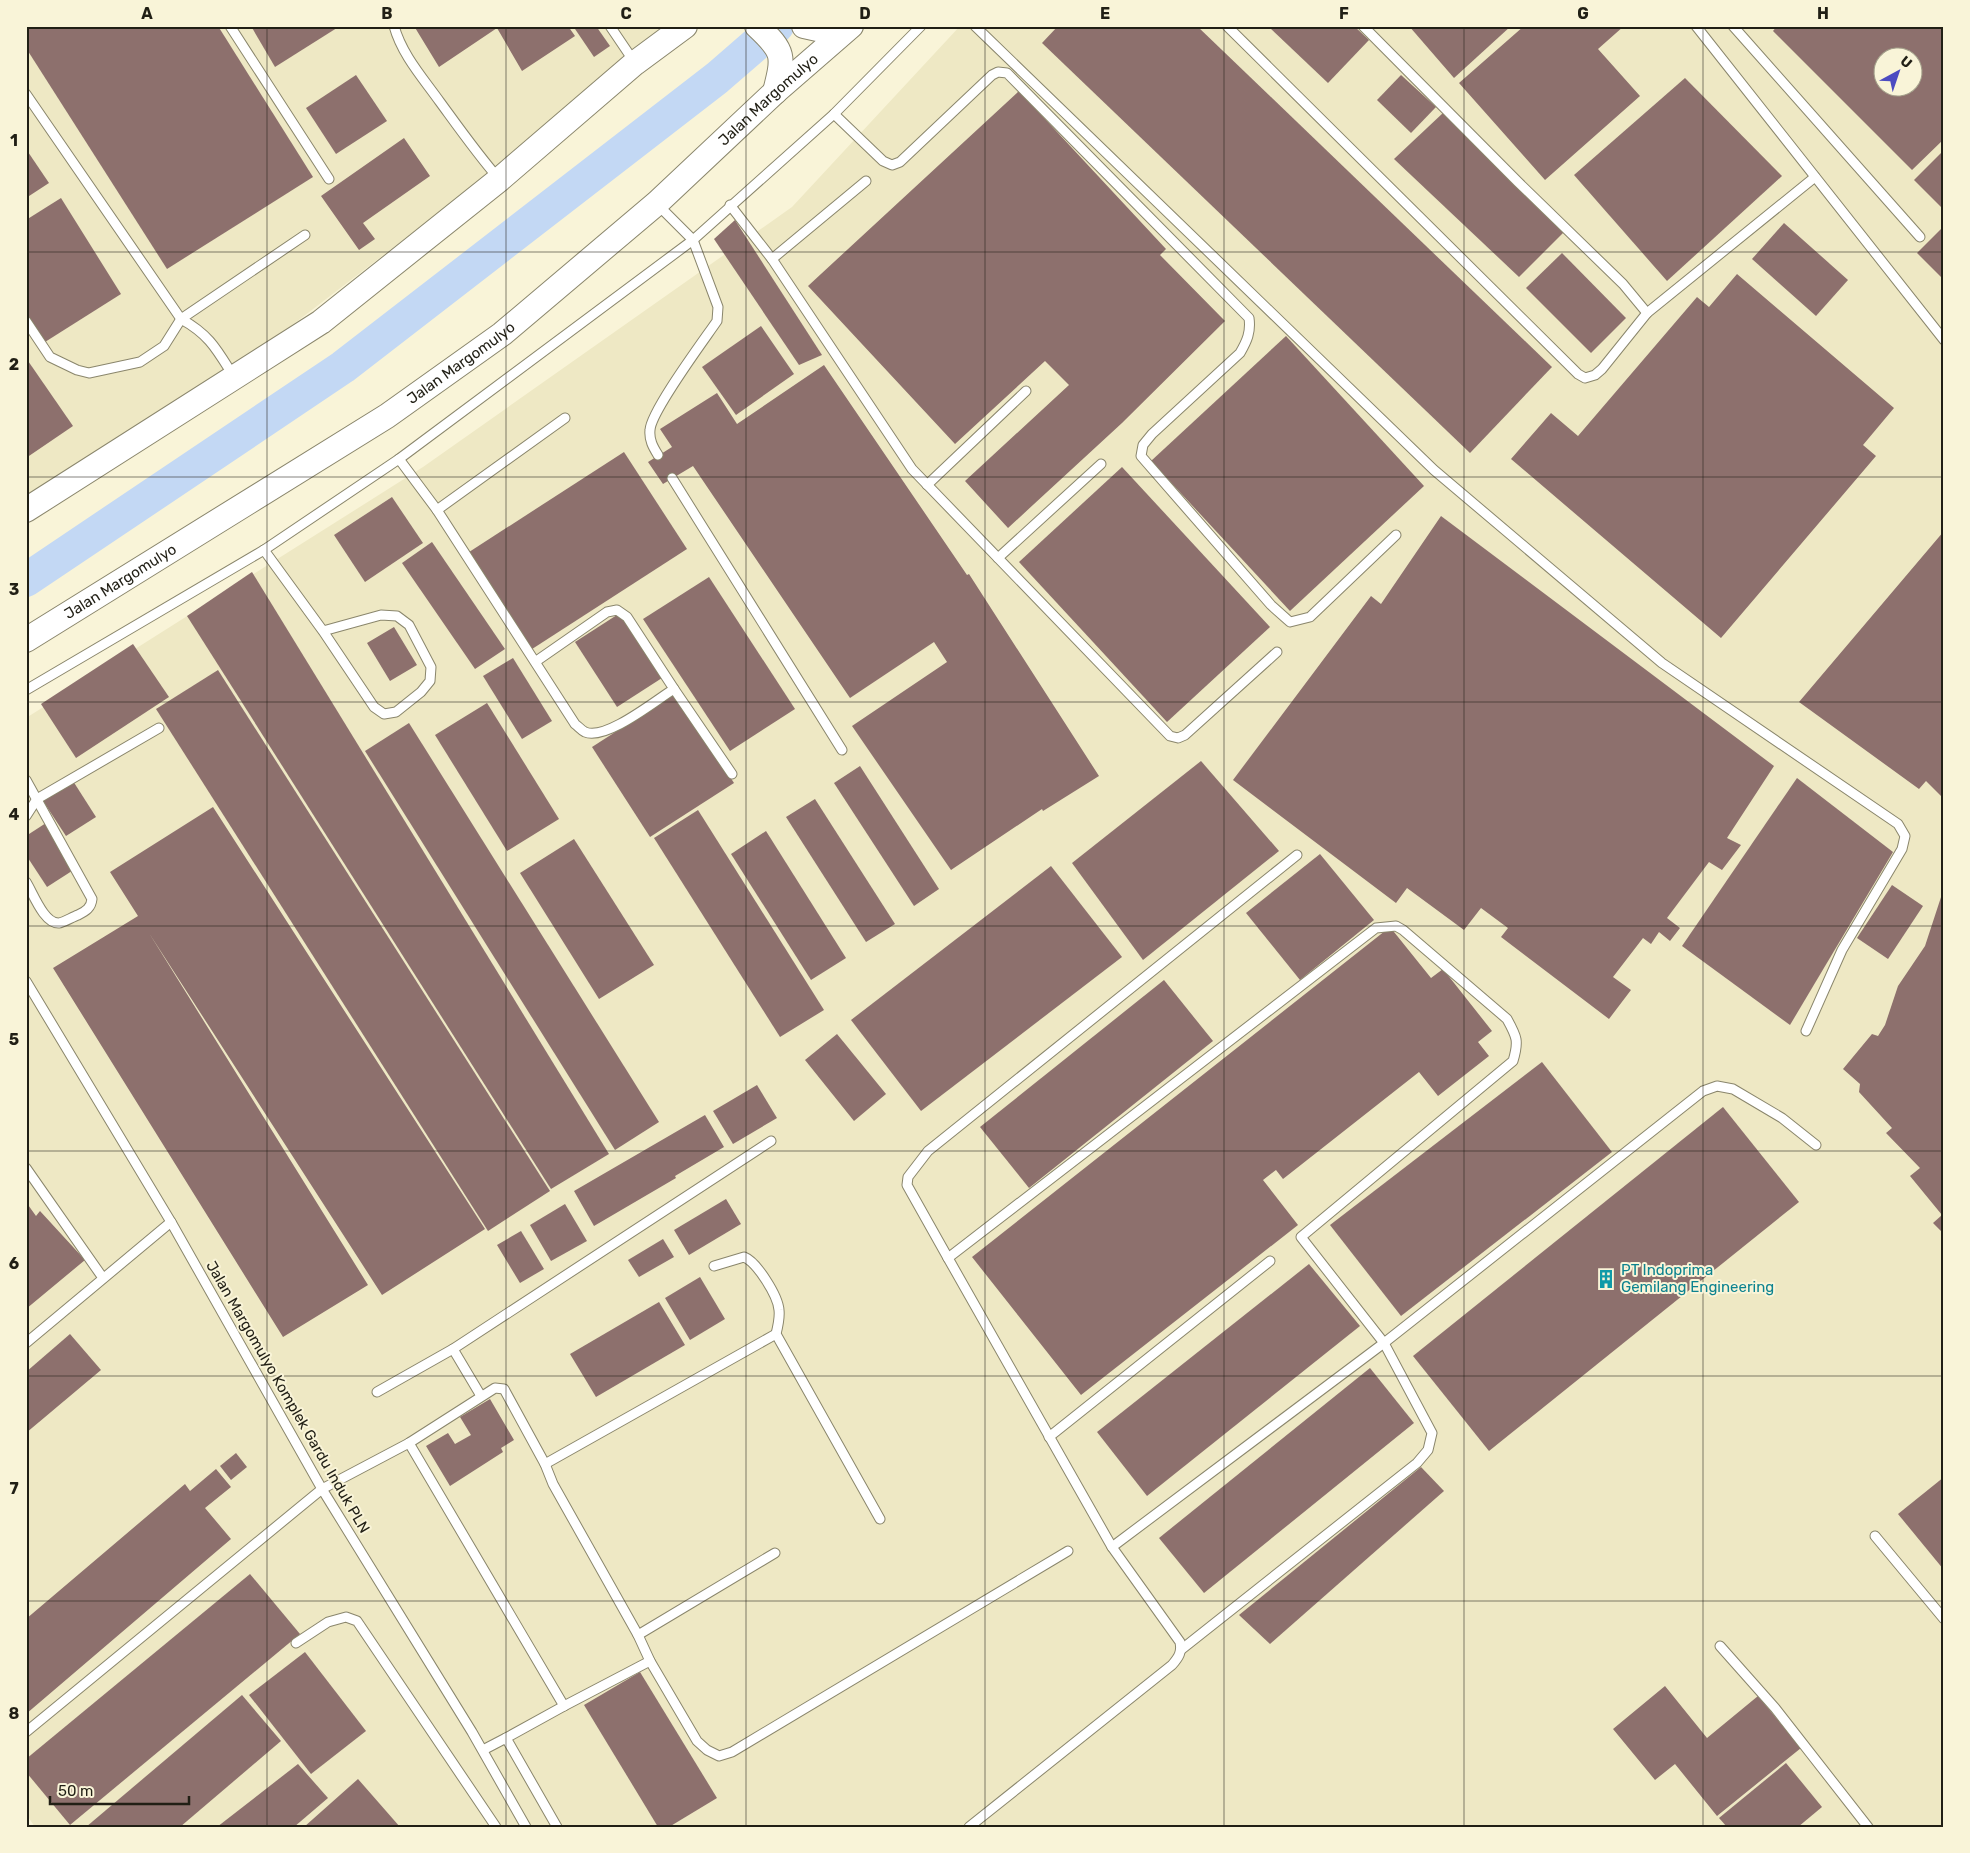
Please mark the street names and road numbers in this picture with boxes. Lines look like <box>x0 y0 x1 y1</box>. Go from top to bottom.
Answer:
street label: Jalan Margomulyo <box>715 50 822 149</box>
street label: Jalan Margomulyo <box>404 318 519 408</box>
street label: Jalan Margomulyo <box>61 540 180 623</box>
street label: Jalan Margomulyo Komplek Gardu Induk PLN <box>202 1258 374 1536</box>

